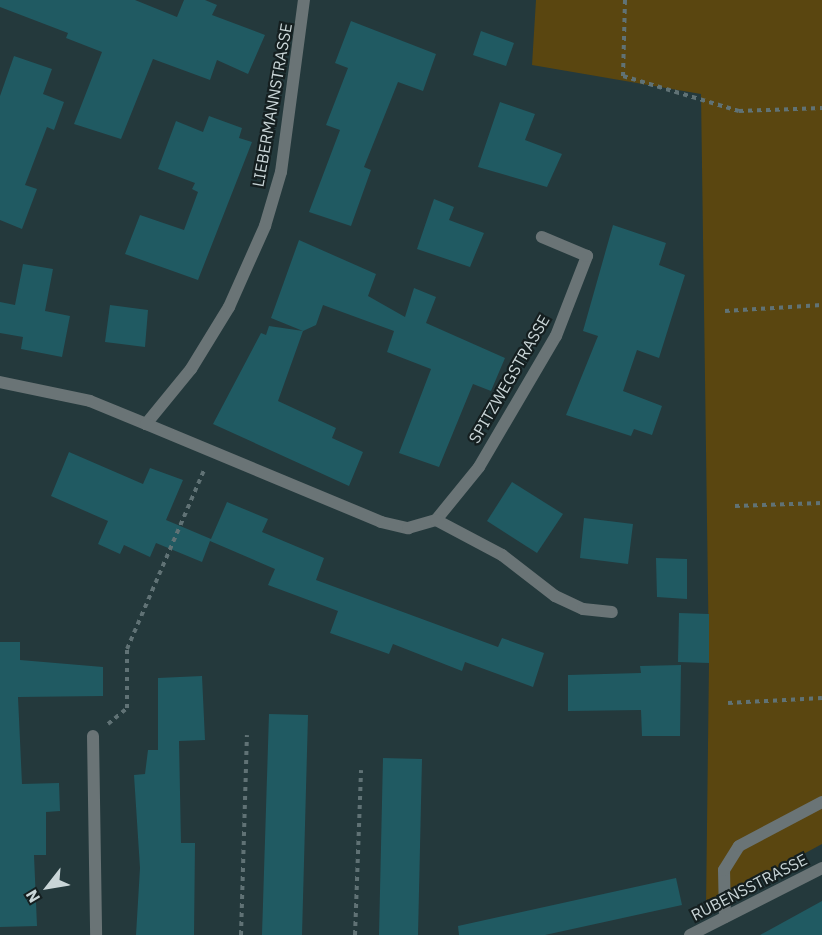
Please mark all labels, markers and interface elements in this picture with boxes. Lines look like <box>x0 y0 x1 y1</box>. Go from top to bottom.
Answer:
street label: LIEBERMANNSTRASSE <box>248 22 296 188</box>
street label: SPITZWEGSTRASSE <box>464 311 554 447</box>
street label: RUBENSSTRASSE <box>688 849 810 925</box>
north arrow <box>18 857 78 917</box>
text: N <box>21 886 44 906</box>

